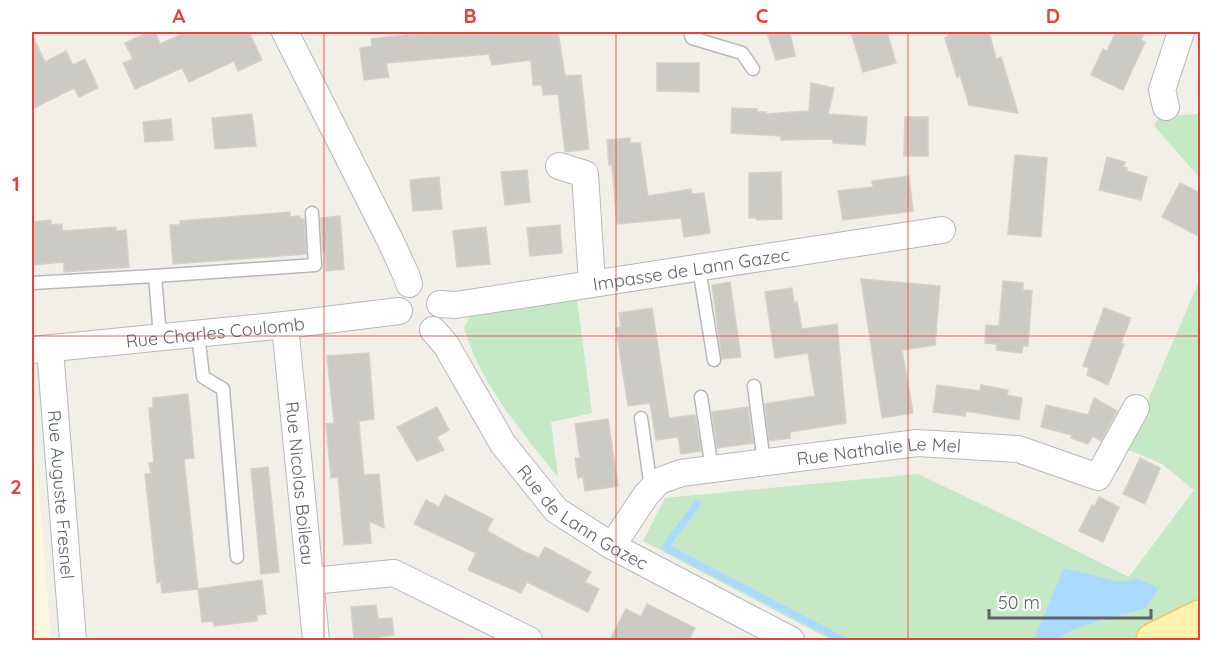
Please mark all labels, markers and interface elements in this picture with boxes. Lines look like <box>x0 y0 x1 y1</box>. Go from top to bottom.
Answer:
text: A <box>173 3 186 28</box>
text: B <box>463 3 477 28</box>
text: C <box>756 3 769 28</box>
text: D <box>1046 3 1060 28</box>
text: 1 <box>12 171 20 196</box>
street label: Impasse de Lann Gazec <box>591 242 791 295</box>
street label: Rue Charles Coulomb <box>125 311 306 352</box>
street label: Rue Nicolas Boileau <box>281 400 320 566</box>
street label: Rue Auguste Fresnel <box>43 409 80 580</box>
street label: Rue Nathalie Le Mel <box>795 432 962 470</box>
street label: Rue de Lann Gazec <box>512 460 652 574</box>
text: 2 <box>10 474 22 499</box>
scale bar <box>989 582 1151 620</box>
text: 50 m <box>998 591 1040 614</box>

